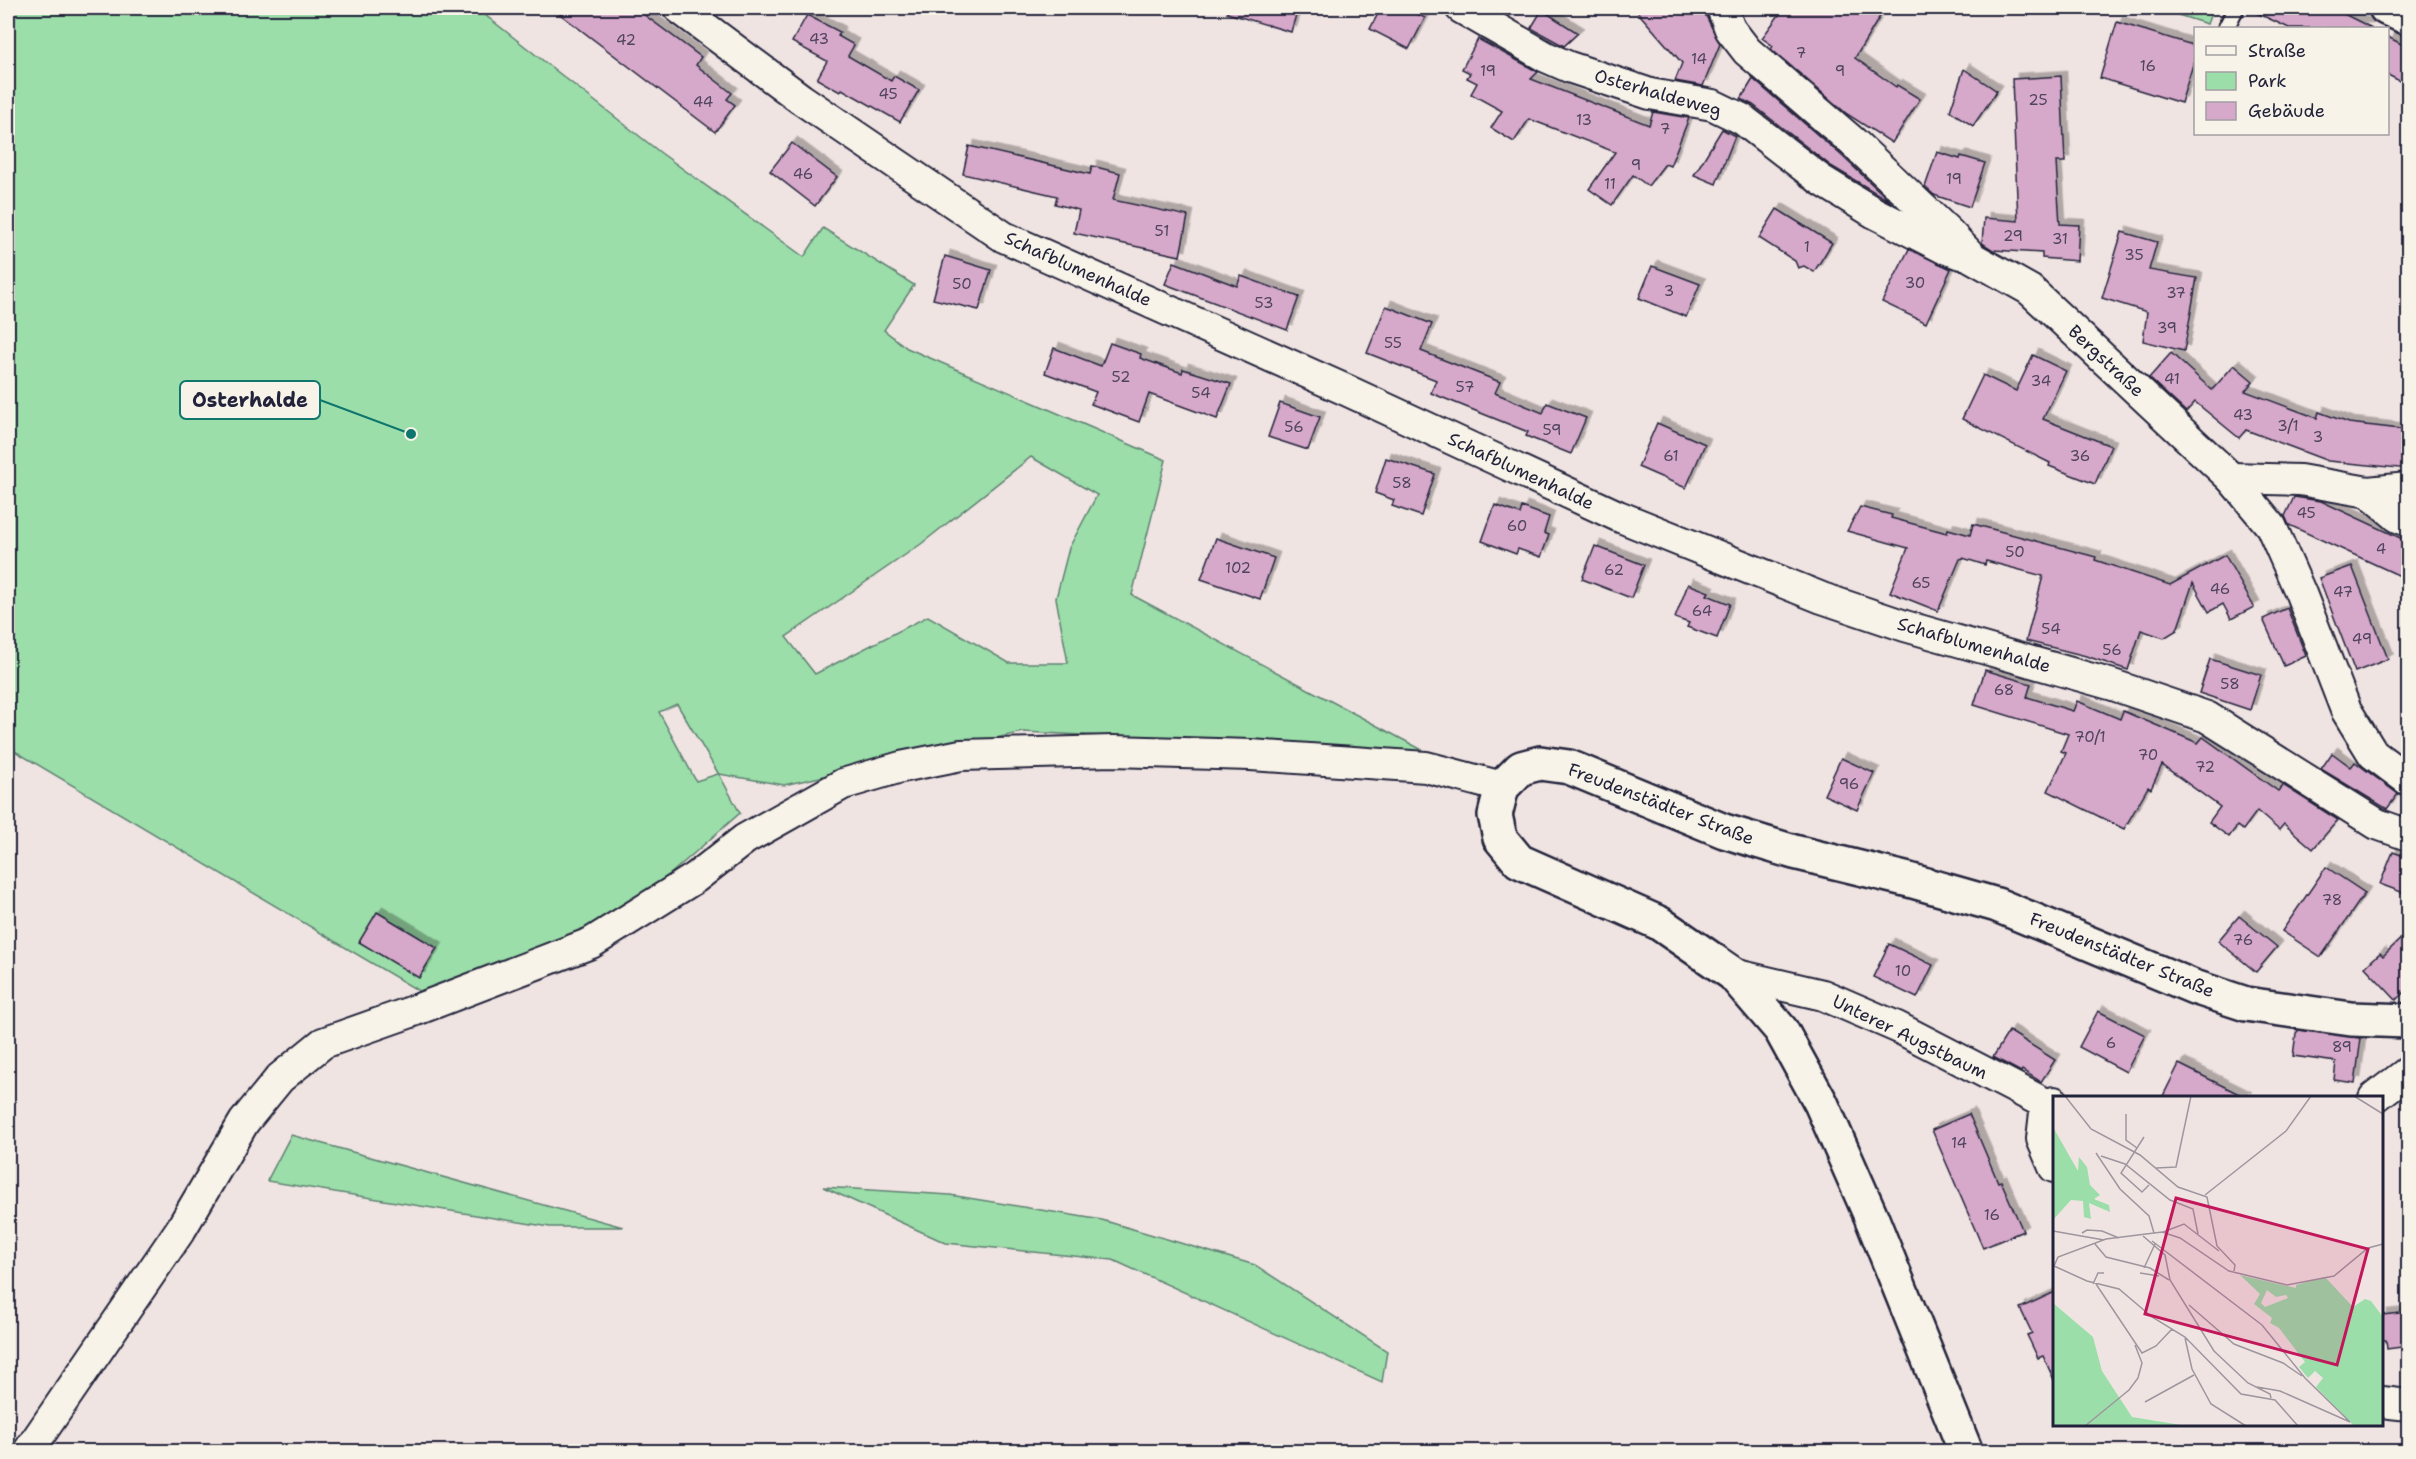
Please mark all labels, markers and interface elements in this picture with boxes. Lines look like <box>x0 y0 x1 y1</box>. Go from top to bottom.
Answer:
legend <box>2194 27 2389 135</box>
house number: 43 <box>809 29 829 49</box>
house number: 42 <box>616 30 636 50</box>
text: Straße <box>2248 39 2306 63</box>
house number: 7 <box>1796 43 1806 63</box>
house number: 14 <box>1691 49 1707 69</box>
house number: 16 <box>2140 56 2156 76</box>
house number: 19 <box>1480 61 1496 81</box>
house number: 9 <box>1835 61 1845 81</box>
street label: Osterhaldeweg <box>1592 63 1724 123</box>
text: Park <box>2248 69 2287 93</box>
house number: 45 <box>878 84 898 104</box>
house number: 25 <box>2028 90 2048 110</box>
house number: 44 <box>693 92 713 112</box>
text: Gebäude <box>2248 99 2325 123</box>
house number: 13 <box>1576 110 1592 130</box>
house number: 7 <box>1660 119 1670 139</box>
house number: 9 <box>1631 155 1641 175</box>
house number: 46 <box>793 164 813 184</box>
house number: 19 <box>1946 169 1962 189</box>
house number: 11 <box>1604 174 1616 194</box>
house number: 51 <box>1155 221 1169 241</box>
street label: Schafblumenhalde <box>1001 226 1155 312</box>
house number: 29 <box>2003 226 2023 246</box>
house number: 31 <box>2052 229 2068 249</box>
house number: 1 <box>1804 237 1810 257</box>
house number: 35 <box>2124 245 2144 265</box>
house number: 30 <box>1905 273 1925 293</box>
house number: 50 <box>952 274 972 294</box>
house number: 3 <box>1664 281 1674 301</box>
house number: 37 <box>2166 283 2186 303</box>
house number: 53 <box>1255 293 1274 313</box>
house number: 39 <box>2157 318 2177 338</box>
street label: Bergstraße <box>2063 320 2149 402</box>
house number: 55 <box>1384 333 1402 353</box>
house number: 52 <box>1112 367 1130 387</box>
house number: 41 <box>2164 369 2180 389</box>
house number: 34 <box>2031 371 2051 391</box>
house number: 57 <box>1456 377 1474 397</box>
callout: Osterhalde <box>180 381 320 419</box>
house number: 54 <box>1191 383 1211 403</box>
text: Osterhalde <box>192 387 308 413</box>
house number: 43 <box>2233 405 2253 425</box>
house number: 3/1 <box>2277 416 2299 436</box>
house number: 56 <box>1284 417 1304 437</box>
house number: 59 <box>1543 420 1561 440</box>
street label: Schafblumenhalde <box>1444 427 1598 515</box>
house number: 3 <box>2313 427 2323 447</box>
house number: 61 <box>1663 446 1679 466</box>
house number: 36 <box>2070 446 2090 466</box>
house number: 58 <box>1392 473 1412 493</box>
house number: 45 <box>2296 503 2316 523</box>
house number: 60 <box>1507 516 1527 536</box>
house number: 4 <box>2376 539 2386 559</box>
house number: 50 <box>2005 542 2025 562</box>
house number: 102 <box>1225 558 1251 578</box>
house number: 62 <box>1604 560 1624 580</box>
house number: 65 <box>1911 573 1931 593</box>
house number: 46 <box>2210 579 2230 599</box>
house number: 47 <box>2333 582 2353 602</box>
house number: 64 <box>1692 601 1712 621</box>
street label: Schafblumenhalde <box>1894 612 2054 678</box>
house number: 54 <box>2041 619 2061 639</box>
house number: 49 <box>2352 629 2372 649</box>
house number: 56 <box>2102 640 2122 660</box>
house number: 58 <box>2220 674 2240 694</box>
house number: 68 <box>1994 680 2014 700</box>
house number: 70/1 <box>2074 727 2106 747</box>
house number: 70 <box>2138 745 2158 765</box>
street label: Freudenstädter Straße <box>1565 757 1757 851</box>
house number: 72 <box>2195 757 2215 777</box>
house number: 96 <box>1839 774 1859 794</box>
house number: 78 <box>2322 890 2342 910</box>
street label: Freudenstädter Straße <box>2026 907 2218 1003</box>
house number: 76 <box>2233 930 2253 950</box>
house number: 10 <box>1895 961 1911 981</box>
street label: Unterer Augstbaum <box>1828 989 1992 1085</box>
house number: 6 <box>2106 1033 2116 1053</box>
house number: 89 <box>2332 1037 2352 1057</box>
inset map <box>2053 1096 2383 1426</box>
house number: 14 <box>1951 1133 1967 1153</box>
house number: 16 <box>1984 1205 2000 1225</box>

